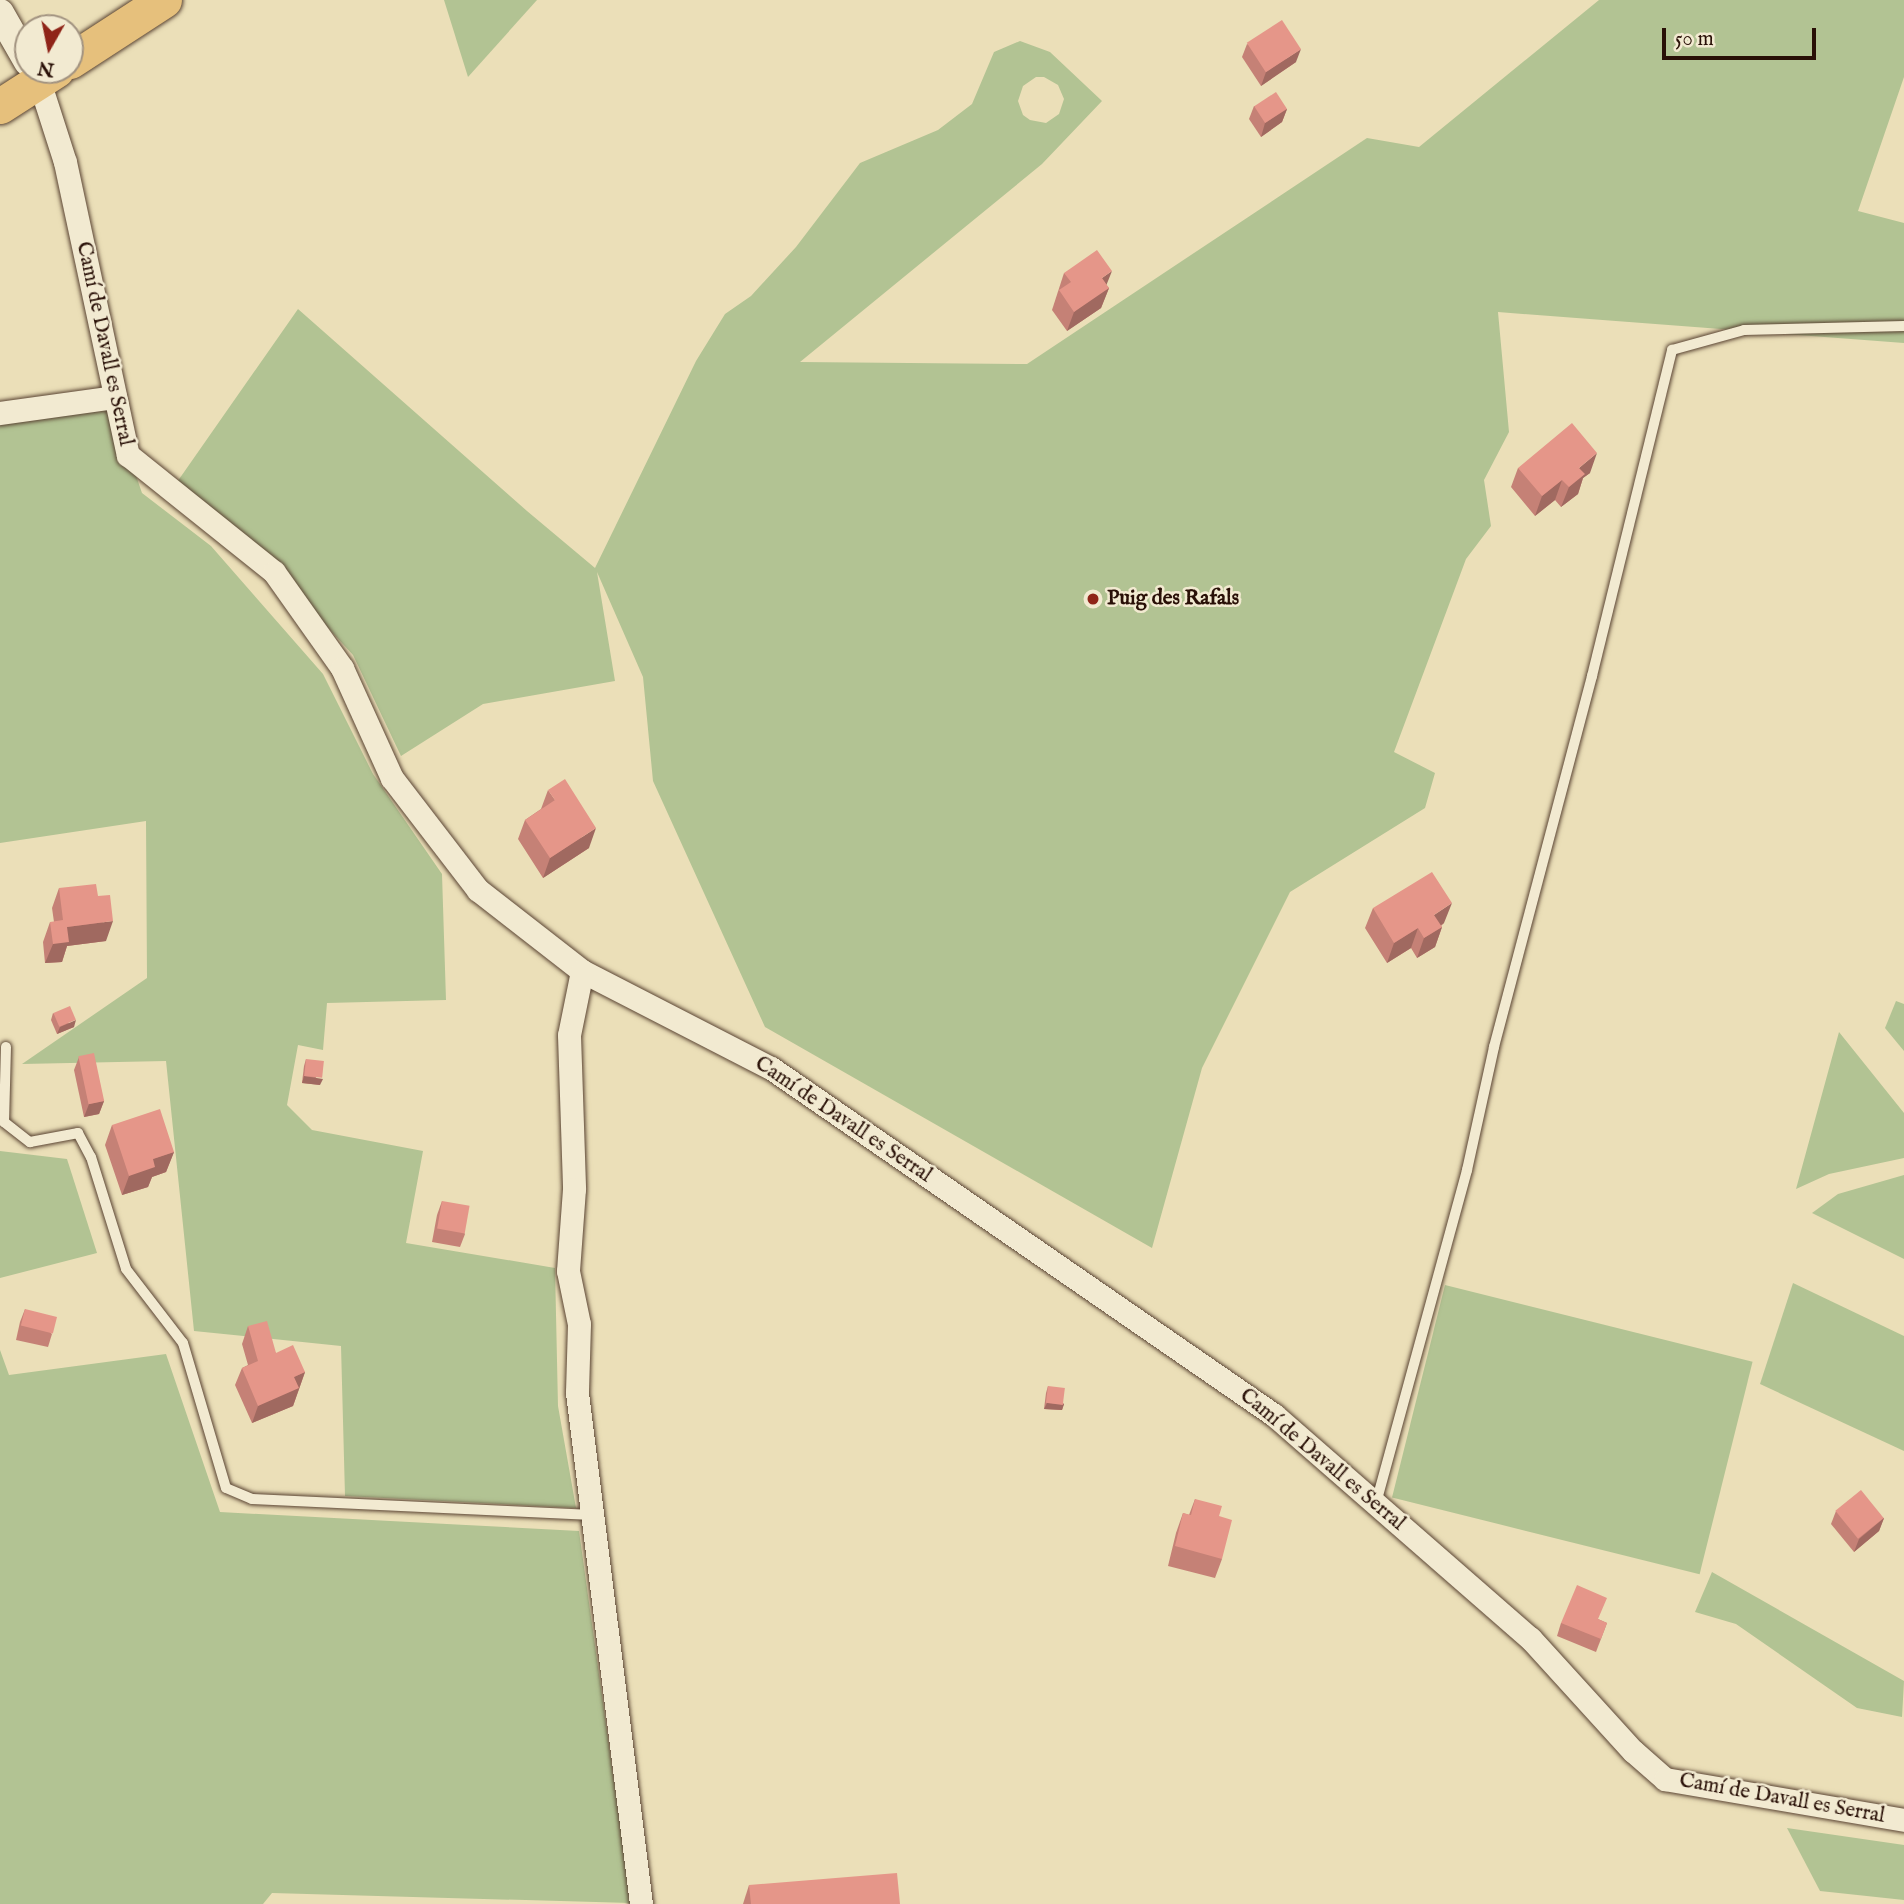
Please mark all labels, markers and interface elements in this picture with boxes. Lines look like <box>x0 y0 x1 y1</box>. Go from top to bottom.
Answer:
north arrow <box>14 14 84 84</box>
scale bar <box>1666 14 1820 58</box>
text: 50 m <box>1675 26 1714 53</box>
text: N <box>36 55 56 81</box>
street label: Camí de Davall es Serral <box>70 240 138 448</box>
place label: Puig des Rafals <box>1107 586 1239 612</box>
marker: Puig des Rafals <box>1085 591 1101 607</box>
street label: Camí de Davall es Serral <box>750 1051 936 1189</box>
street label: Camí de Davall es Serral <box>1234 1383 1410 1537</box>
street label: Camí de Davall es Serral <box>1677 1769 1887 1829</box>

